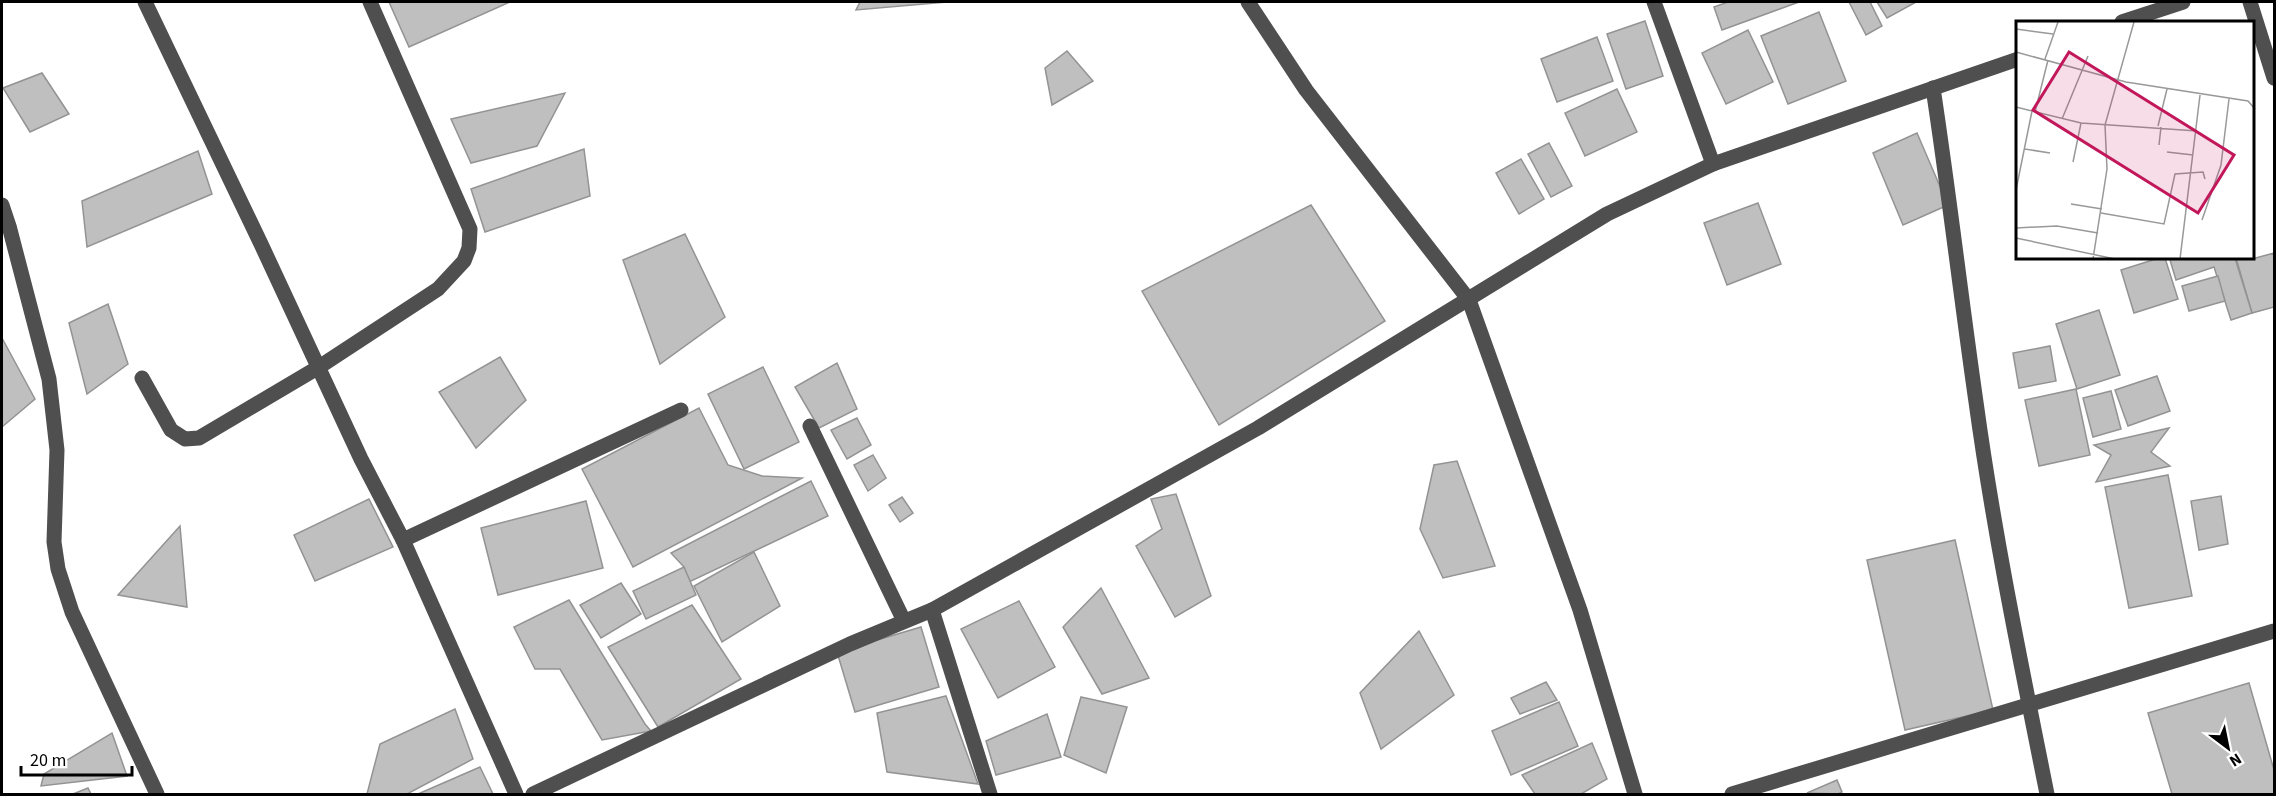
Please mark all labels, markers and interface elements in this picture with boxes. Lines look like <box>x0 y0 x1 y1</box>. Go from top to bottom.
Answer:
inset map <box>2016 21 2255 260</box>
north arrow <box>2198 718 2258 778</box>
scale bar <box>21 739 132 777</box>
text: 20 m <box>30 748 66 773</box>
text: N <box>2225 748 2246 772</box>

